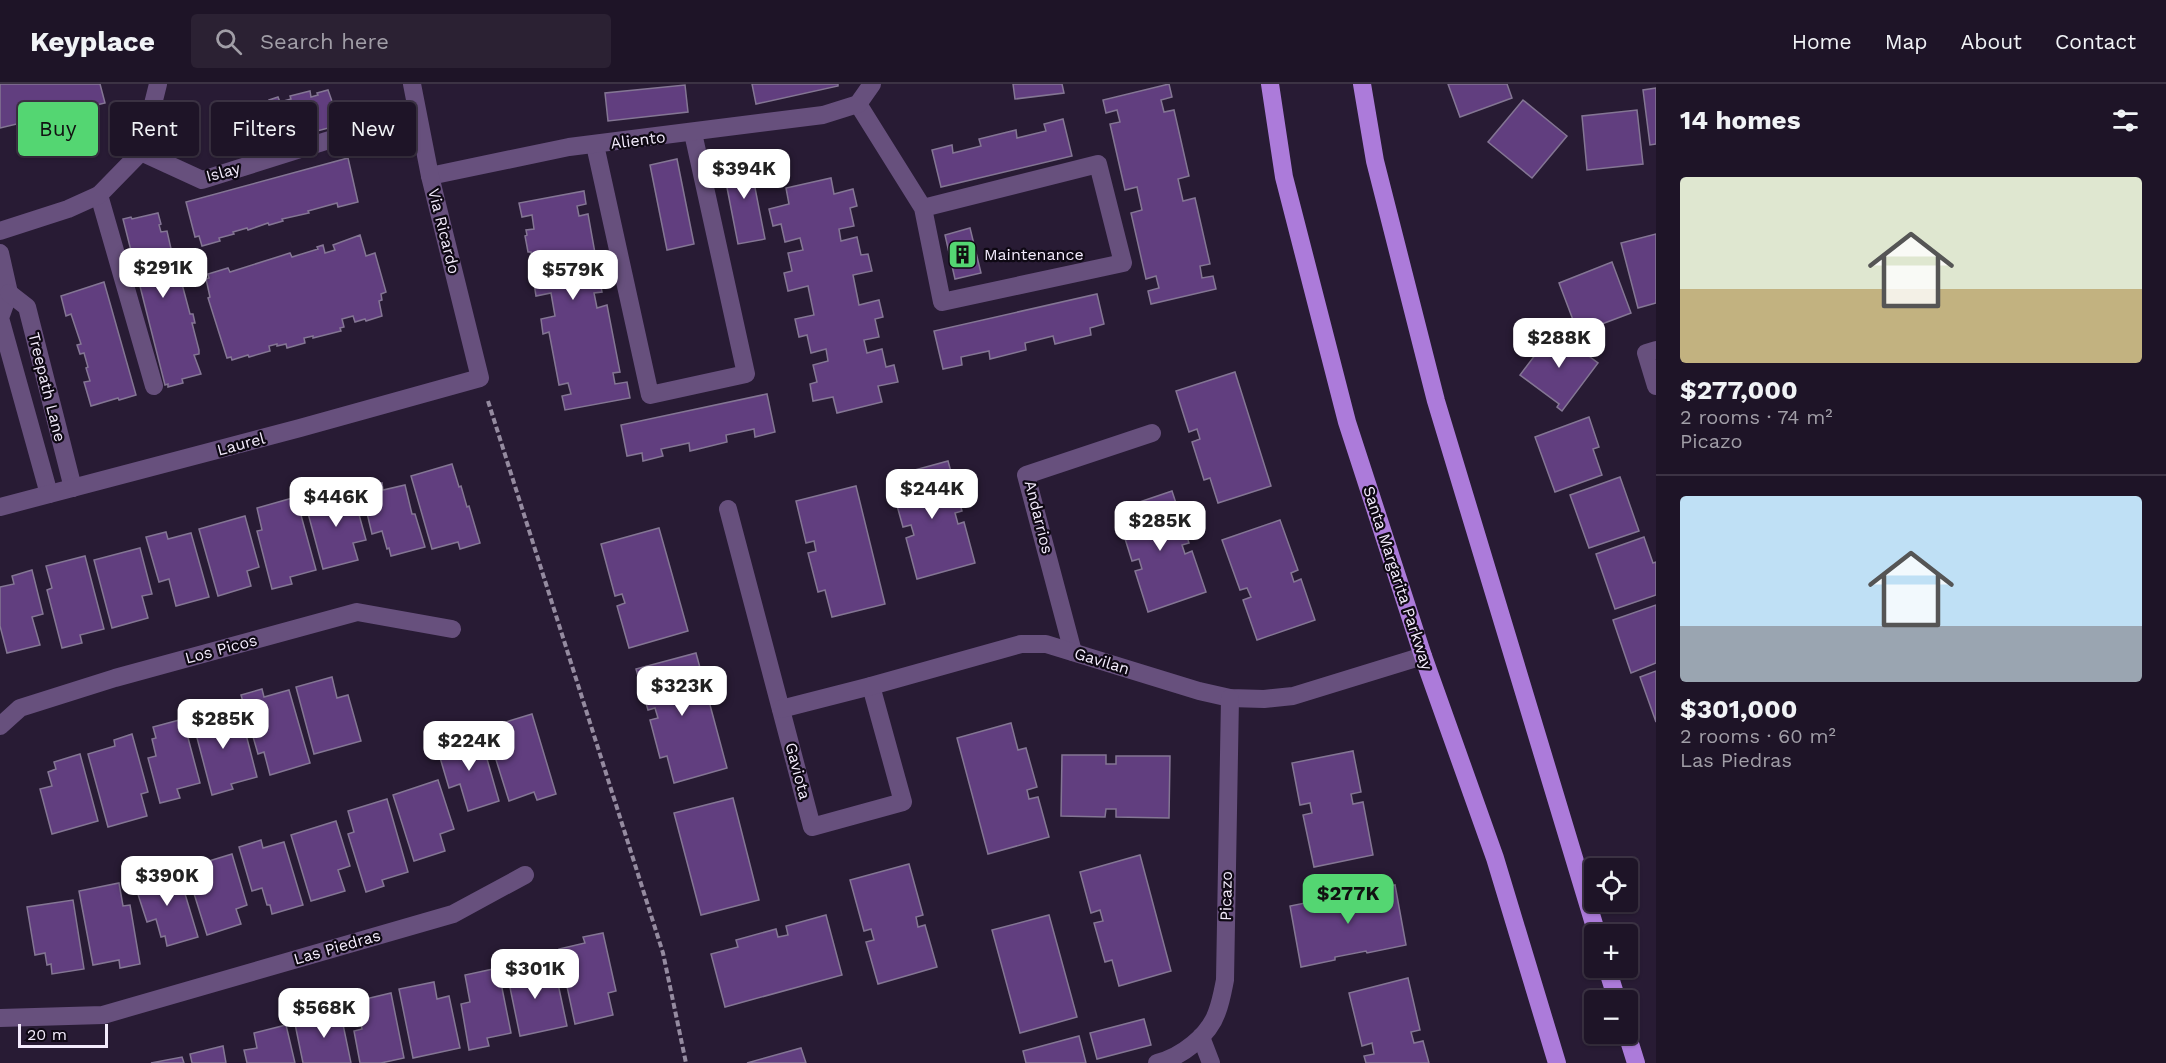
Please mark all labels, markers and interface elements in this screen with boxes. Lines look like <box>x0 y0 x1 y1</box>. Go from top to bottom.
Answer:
search box <box>191 14 611 68</box>
text: Keyplace <box>30 25 155 58</box>
icon: search <box>212 25 245 58</box>
text: Search here <box>260 29 389 54</box>
text: Home <box>1792 29 1852 54</box>
text: Map <box>1885 29 1928 54</box>
text: About <box>1961 29 2022 54</box>
text: Contact <box>2055 29 2136 54</box>
chip: Buy <box>18 102 98 156</box>
chip: Rent <box>110 102 199 156</box>
chip: Filters <box>211 102 317 156</box>
chip: New <box>329 102 416 156</box>
icon: filters <box>2109 104 2142 137</box>
text: 14 homes <box>1680 105 1801 135</box>
street label: Aliento <box>610 127 666 153</box>
pin: $394K <box>702 149 786 200</box>
text: $394K <box>712 156 776 180</box>
street label: Islay <box>204 158 243 186</box>
street label: Via Ricardo <box>424 186 464 276</box>
icon: home <box>1857 216 1965 324</box>
building icon: Maintenance <box>947 238 979 270</box>
place label: Maintenance <box>984 245 1084 264</box>
pin: $291K <box>121 248 205 299</box>
pin: $579K <box>531 250 615 301</box>
text: $291K <box>133 255 193 279</box>
text: $579K <box>542 257 604 281</box>
pin: $288K <box>1517 318 1601 369</box>
text: $288K <box>1527 325 1591 349</box>
street label: Treepath Lane <box>24 330 70 444</box>
text: $277,000 <box>1680 375 1798 405</box>
text: 2 rooms · 74 m² <box>1680 405 1833 429</box>
street label: Laurel <box>215 428 267 460</box>
text: Picazo <box>1680 429 1743 453</box>
pin: $244K <box>890 469 974 520</box>
text: $244K <box>900 476 964 500</box>
pin: $446K <box>294 477 378 528</box>
street label: Andarrios <box>1021 478 1057 556</box>
text: $446K <box>304 484 368 508</box>
street label: Santa Margarita Parkway <box>1359 484 1437 673</box>
pin: $285K <box>1118 501 1202 552</box>
text: $285K <box>1129 508 1191 532</box>
icon: home <box>1857 535 1965 643</box>
street label: Los Picos <box>183 630 259 668</box>
street label: Gavilan <box>1072 644 1132 678</box>
pin: $323K <box>640 666 724 717</box>
text: $323K <box>651 673 713 697</box>
text: $301,000 <box>1680 694 1798 724</box>
pin: $285K <box>181 699 265 750</box>
text: $285K <box>192 706 254 730</box>
pin: $224K <box>427 721 511 772</box>
text: 2 rooms · 60 m² <box>1680 724 1836 748</box>
text: $224K <box>437 728 501 752</box>
street label: Gaviota <box>781 740 815 802</box>
text: Las Piedras <box>1680 748 1792 772</box>
pin: $390K <box>125 856 209 907</box>
map controls <box>1584 858 1638 1044</box>
button: locate <box>1584 858 1638 912</box>
text: $390K <box>135 863 199 887</box>
street label: Picazo <box>1216 871 1236 921</box>
pin: $277K <box>1306 874 1390 925</box>
text: $277K <box>1317 881 1379 905</box>
button: + <box>1584 924 1638 978</box>
street label: Las Piedras <box>291 926 383 968</box>
pin: $301K <box>493 949 577 1000</box>
text: $301K <box>505 956 565 980</box>
pin: $568K <box>282 988 366 1039</box>
button: − <box>1584 990 1638 1044</box>
text: $568K <box>292 995 356 1019</box>
scale bar <box>18 1021 108 1048</box>
text: 20 m <box>27 1025 67 1044</box>

